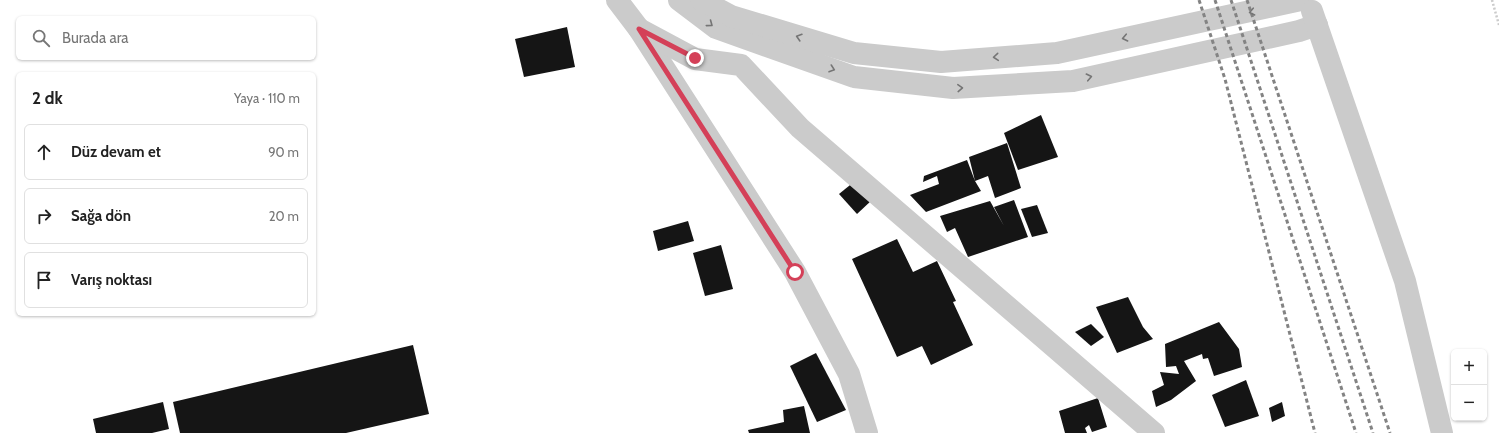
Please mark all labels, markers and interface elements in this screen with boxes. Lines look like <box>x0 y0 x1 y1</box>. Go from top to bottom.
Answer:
one-way arrow <box>1249 7 1255 15</box>
search box <box>16 16 316 60</box>
one-way arrow <box>706 19 713 26</box>
icon: search <box>30 27 52 49</box>
text: Burada ara <box>62 29 129 47</box>
one-way arrow <box>796 33 803 42</box>
one-way arrow <box>1121 34 1128 42</box>
route end <box>686 49 704 67</box>
one-way arrow <box>993 53 999 62</box>
one-way arrow <box>828 64 835 73</box>
one-way arrow <box>1086 74 1092 82</box>
one-way arrow <box>957 83 963 92</box>
text: 2 dk <box>32 88 63 108</box>
text: Yaya · 110 m <box>234 90 300 106</box>
icon: ahead <box>33 141 55 163</box>
text: Düz devam et <box>71 143 161 161</box>
text: 90 m <box>268 144 299 160</box>
icon: right <box>33 205 55 227</box>
text: Sağa dön <box>71 207 131 225</box>
text: 20 m <box>269 208 299 224</box>
route start <box>786 263 804 281</box>
icon: arrive <box>33 269 55 291</box>
text: Varış noktası <box>71 271 152 289</box>
map controls <box>1451 349 1487 421</box>
button: + <box>1451 349 1487 385</box>
button: − <box>1451 385 1487 421</box>

